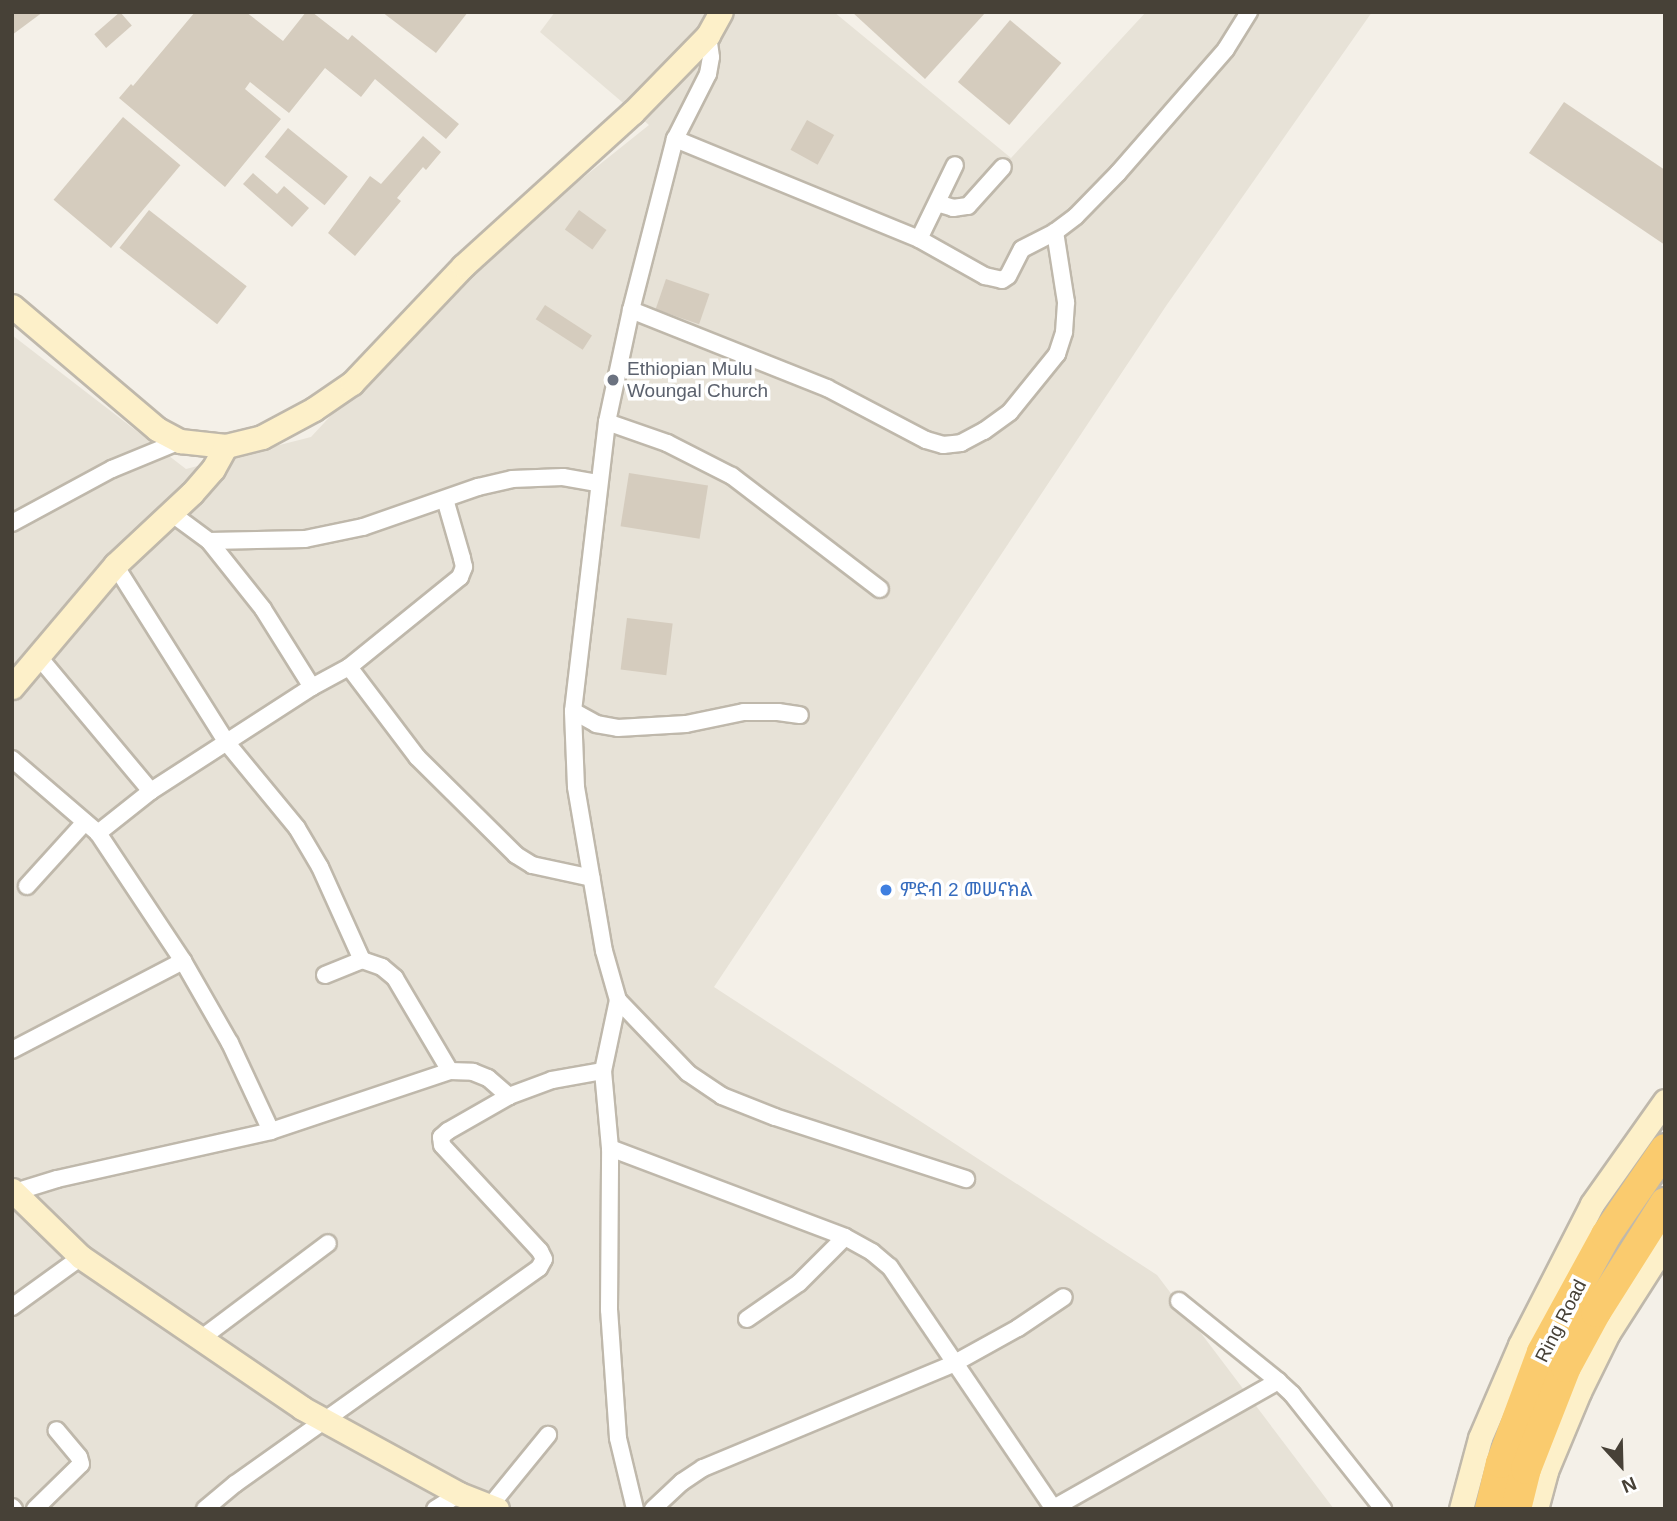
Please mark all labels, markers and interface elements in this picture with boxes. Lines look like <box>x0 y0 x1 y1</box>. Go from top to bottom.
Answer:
place label: Ethiopian Mulu Woungal Church <box>627 358 768 402</box>
marker: Ethiopian Mulu Woungal Church <box>605 372 621 388</box>
place label: ምድብ 2 መሠናክል <box>900 879 1033 901</box>
marker: ምድብ 2 መሠናክል <box>878 882 894 898</box>
street label: Ring Road <box>1530 1276 1592 1366</box>
north arrow <box>1586 1430 1656 1500</box>
text: N <box>1619 1473 1639 1497</box>

